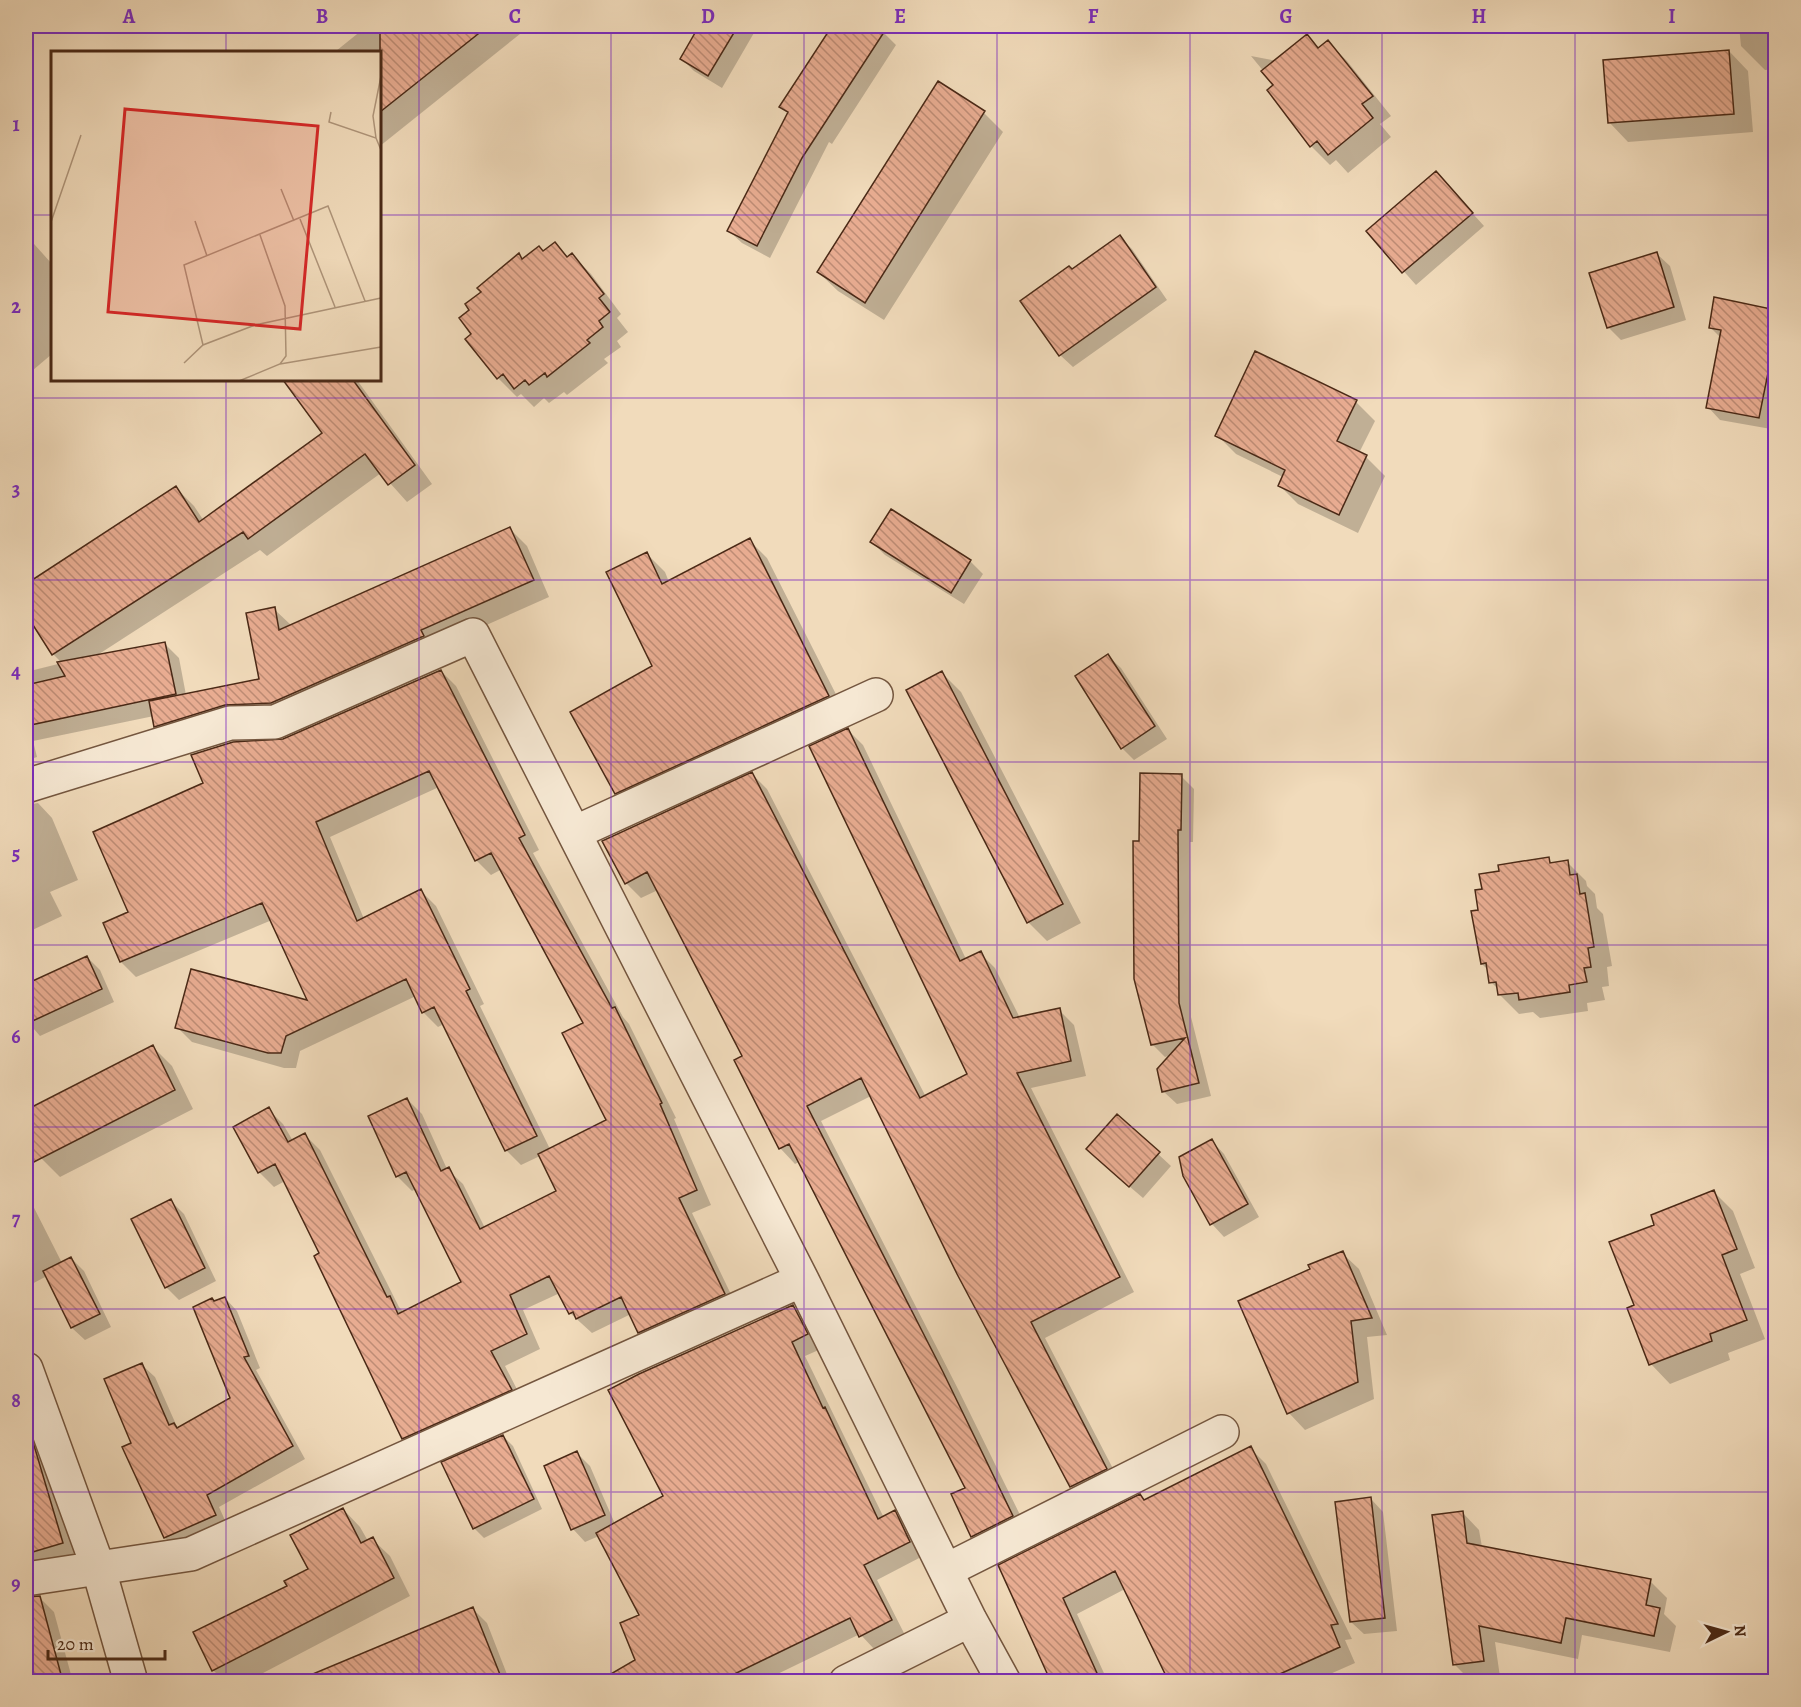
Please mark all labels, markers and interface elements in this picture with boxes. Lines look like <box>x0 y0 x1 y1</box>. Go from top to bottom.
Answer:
text: A <box>122 3 136 30</box>
text: B <box>316 3 328 30</box>
text: C <box>509 3 521 30</box>
text: D <box>701 3 715 30</box>
text: E <box>894 3 906 30</box>
text: F <box>1088 3 1099 30</box>
text: G <box>1279 3 1293 30</box>
text: H <box>1472 3 1487 30</box>
text: I <box>1668 3 1676 30</box>
inset map <box>51 51 381 381</box>
text: 1 <box>12 111 20 138</box>
text: 2 <box>11 293 21 320</box>
text: 3 <box>12 476 20 503</box>
text: 4 <box>11 658 21 685</box>
text: 5 <box>12 840 20 867</box>
text: 6 <box>11 1023 21 1050</box>
text: 7 <box>12 1205 21 1232</box>
text: 8 <box>11 1387 21 1414</box>
text: 9 <box>11 1570 21 1597</box>
north arrow <box>1696 1602 1756 1662</box>
scale bar <box>48 1623 165 1661</box>
text: N <box>1728 1624 1751 1638</box>
text: 20 m <box>57 1632 94 1656</box>

